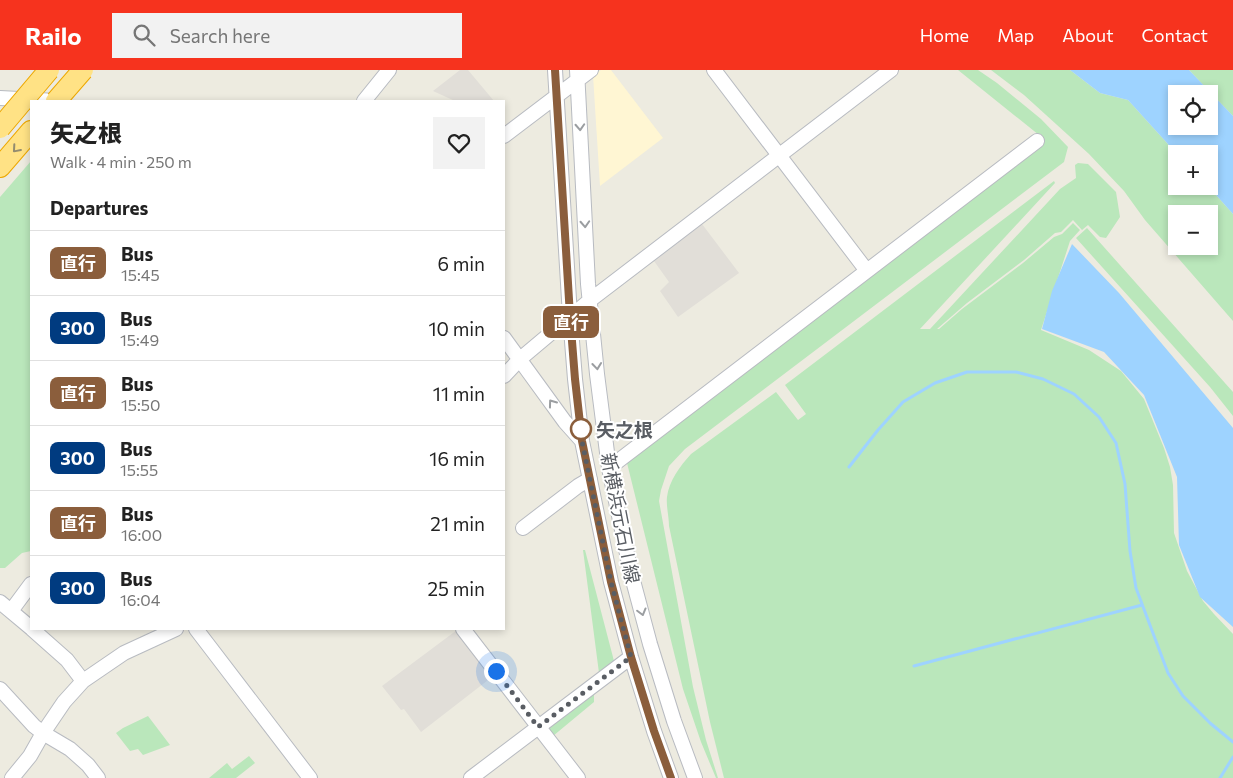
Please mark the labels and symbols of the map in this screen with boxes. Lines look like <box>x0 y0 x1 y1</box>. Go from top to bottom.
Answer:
one-way arrow <box>575 124 586 132</box>
one-way arrow <box>12 143 21 152</box>
one-way arrow <box>579 220 590 228</box>
line badge: 直行 <box>548 306 594 338</box>
one-way arrow <box>591 363 602 371</box>
one-way arrow <box>549 399 558 409</box>
marker: 矢之根 <box>570 418 592 440</box>
place label: 矢之根 <box>596 418 653 441</box>
street label: 新横浜元石川線 <box>597 451 645 585</box>
one-way arrow <box>636 607 646 615</box>
your location <box>484 659 509 684</box>

